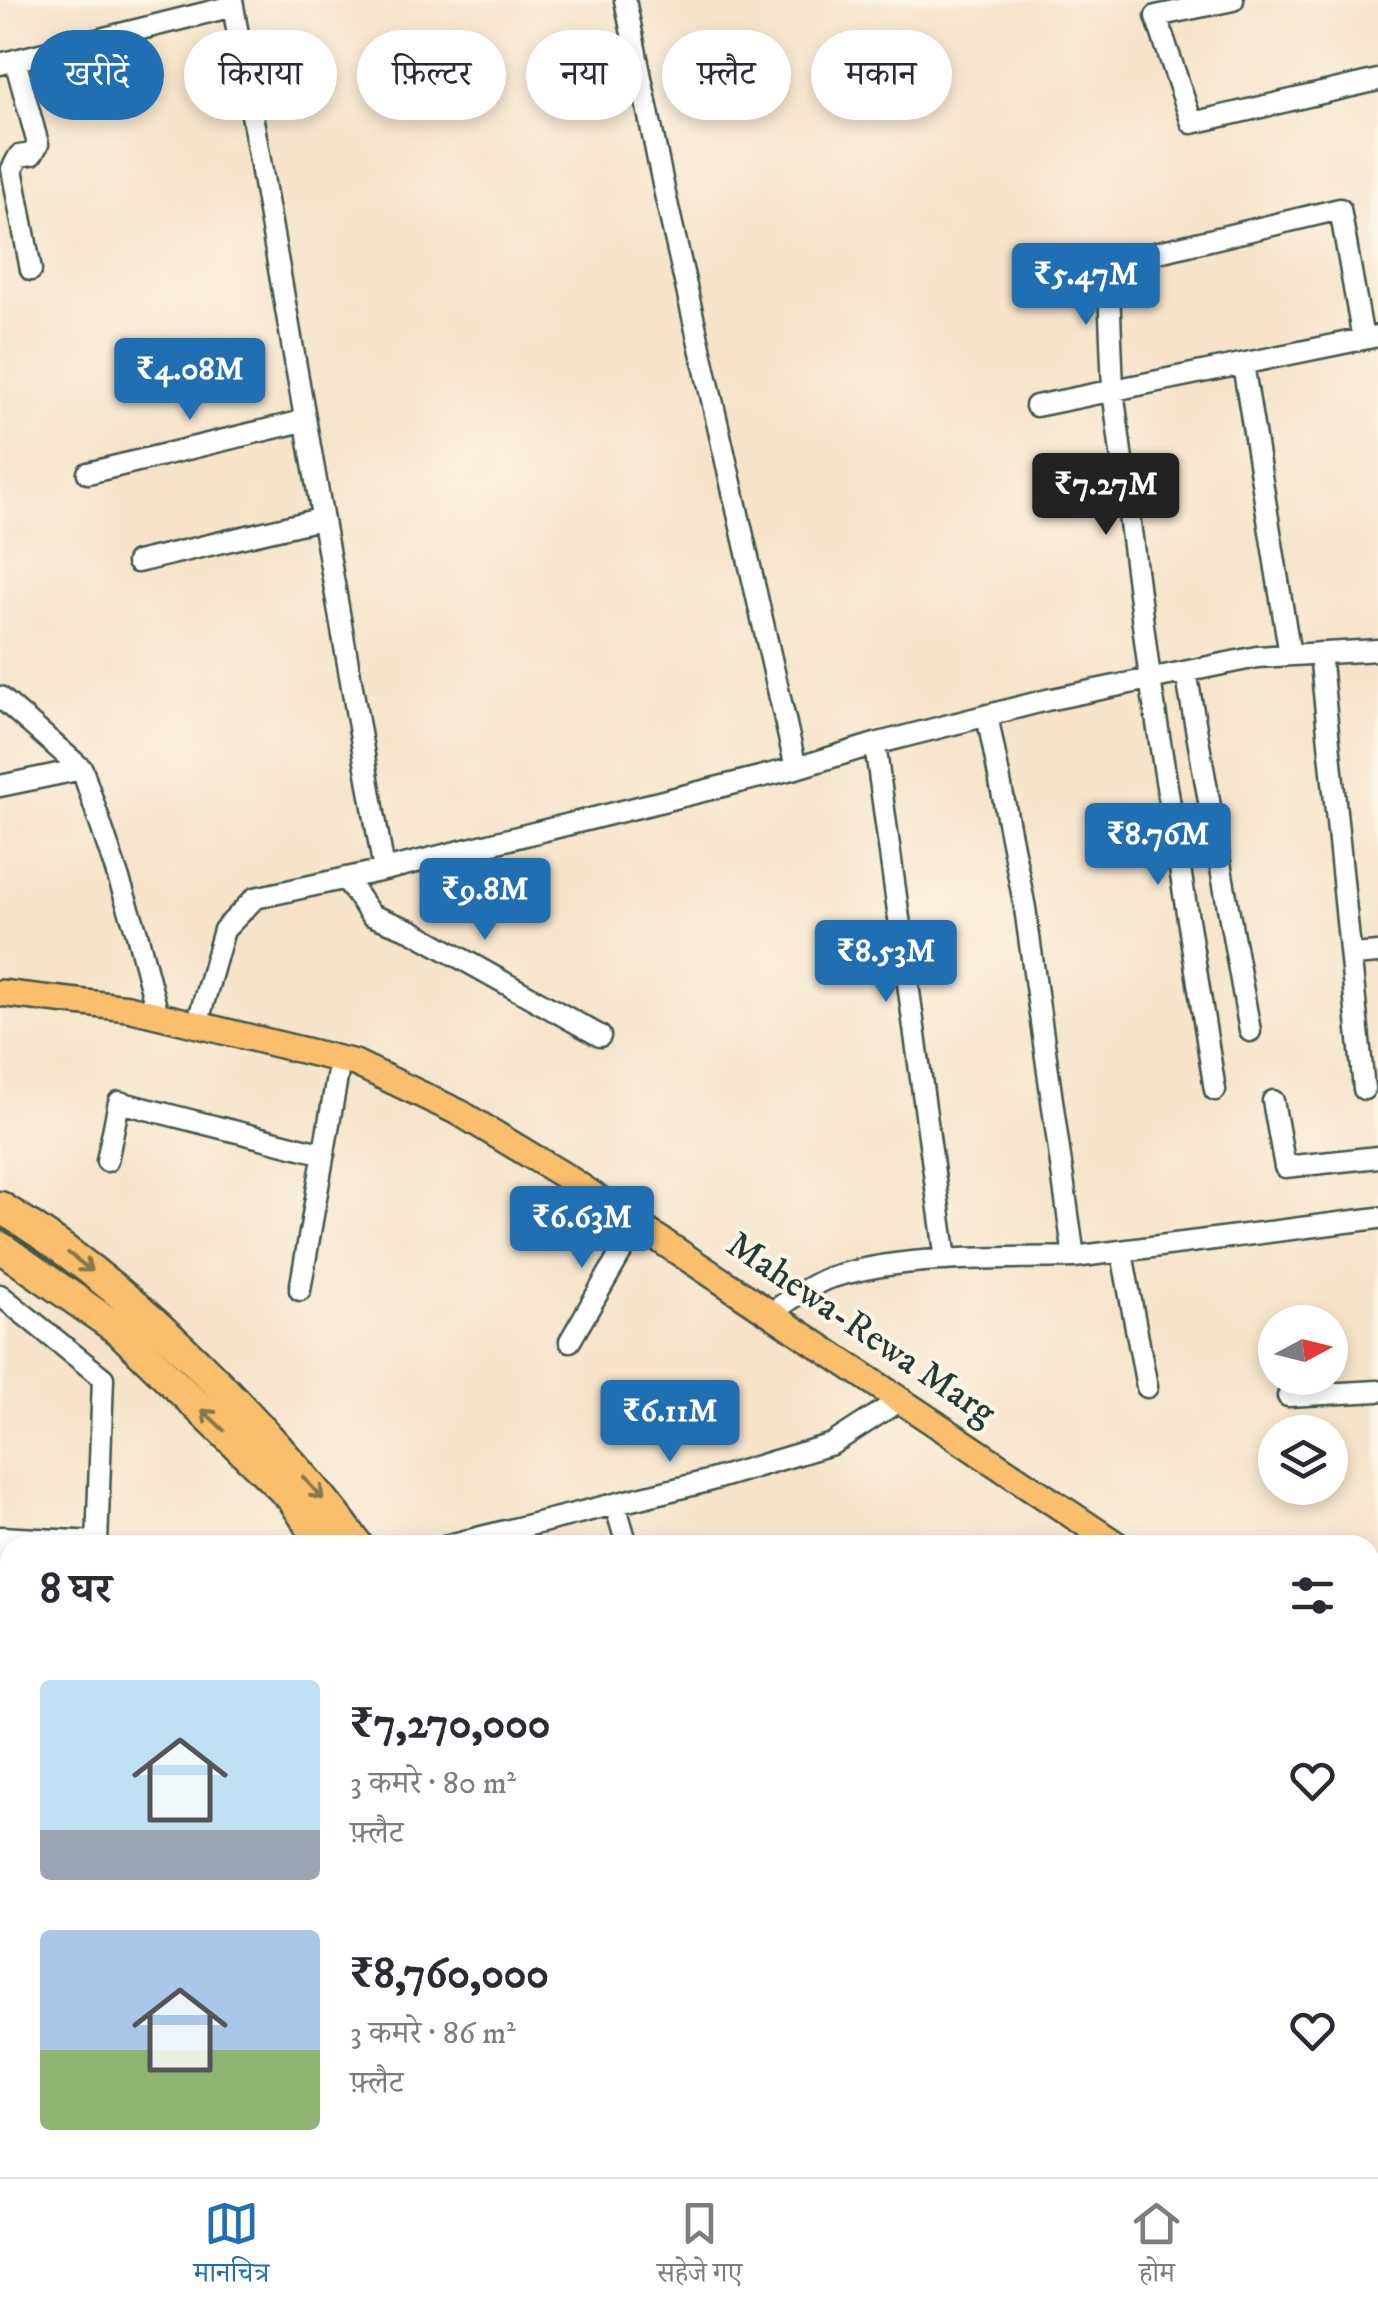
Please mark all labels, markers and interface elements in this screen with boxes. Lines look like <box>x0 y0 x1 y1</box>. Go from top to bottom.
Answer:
chip: खरीदें <box>30 30 164 120</box>
chip: किराया <box>184 30 337 120</box>
chip: फ़िल्टर <box>357 30 506 120</box>
chip: नया <box>526 30 642 120</box>
chip: फ़्लैट <box>662 30 791 120</box>
chip: मकान <box>811 30 952 120</box>
pin: ₹5.47M <box>1005 243 1167 328</box>
text: ₹5.47M <box>1034 255 1138 295</box>
pin: ₹4.08M <box>109 338 271 423</box>
text: ₹4.08M <box>136 350 244 390</box>
pin: ₹7.27M <box>1025 453 1187 538</box>
text: ₹7.27M <box>1054 465 1158 505</box>
pin: ₹8.76M <box>1077 803 1239 888</box>
text: ₹8.76M <box>1107 815 1209 855</box>
pin: ₹9.8M <box>415 858 555 943</box>
text: ₹9.8M <box>442 870 528 910</box>
pin: ₹8.53M <box>805 920 967 1005</box>
text: ₹8.53M <box>837 932 935 972</box>
pin: ₹6.63M <box>501 1186 663 1271</box>
text: ₹6.63M <box>532 1198 632 1238</box>
street label: Mahewa-Rewa Marg <box>717 1221 1005 1437</box>
one-way arrow <box>66 1251 93 1272</box>
north arrow <box>1258 1305 1348 1395</box>
map controls <box>1258 1305 1348 1505</box>
pin: ₹6.11M <box>589 1380 751 1465</box>
text: ₹6.11M <box>622 1392 718 1432</box>
one-way arrow <box>201 1408 225 1432</box>
button: layers <box>1258 1415 1348 1505</box>
one-way arrow <box>302 1475 325 1500</box>
text: 8 घर <box>40 1564 112 1616</box>
icon: filters <box>1285 1568 1340 1623</box>
text: ₹7,270,000 <box>350 1699 550 1751</box>
icon: home <box>120 1720 240 1840</box>
icon: heart <box>1285 1753 1340 1808</box>
text: 3 कमरे · 80 m² <box>350 1764 516 1804</box>
text: फ़्लैट <box>350 1814 403 1854</box>
text: ₹8,760,000 <box>350 1949 549 2001</box>
icon: home <box>120 1970 240 2090</box>
icon: heart <box>1285 2003 1340 2058</box>
text: 3 कमरे · 86 m² <box>350 2014 516 2054</box>
text: फ़्लैट <box>350 2064 403 2104</box>
tab: मानचित्र <box>194 2196 269 2300</box>
tab: सहेजे गए <box>657 2196 742 2300</box>
tab: होम <box>1129 2196 1184 2300</box>

